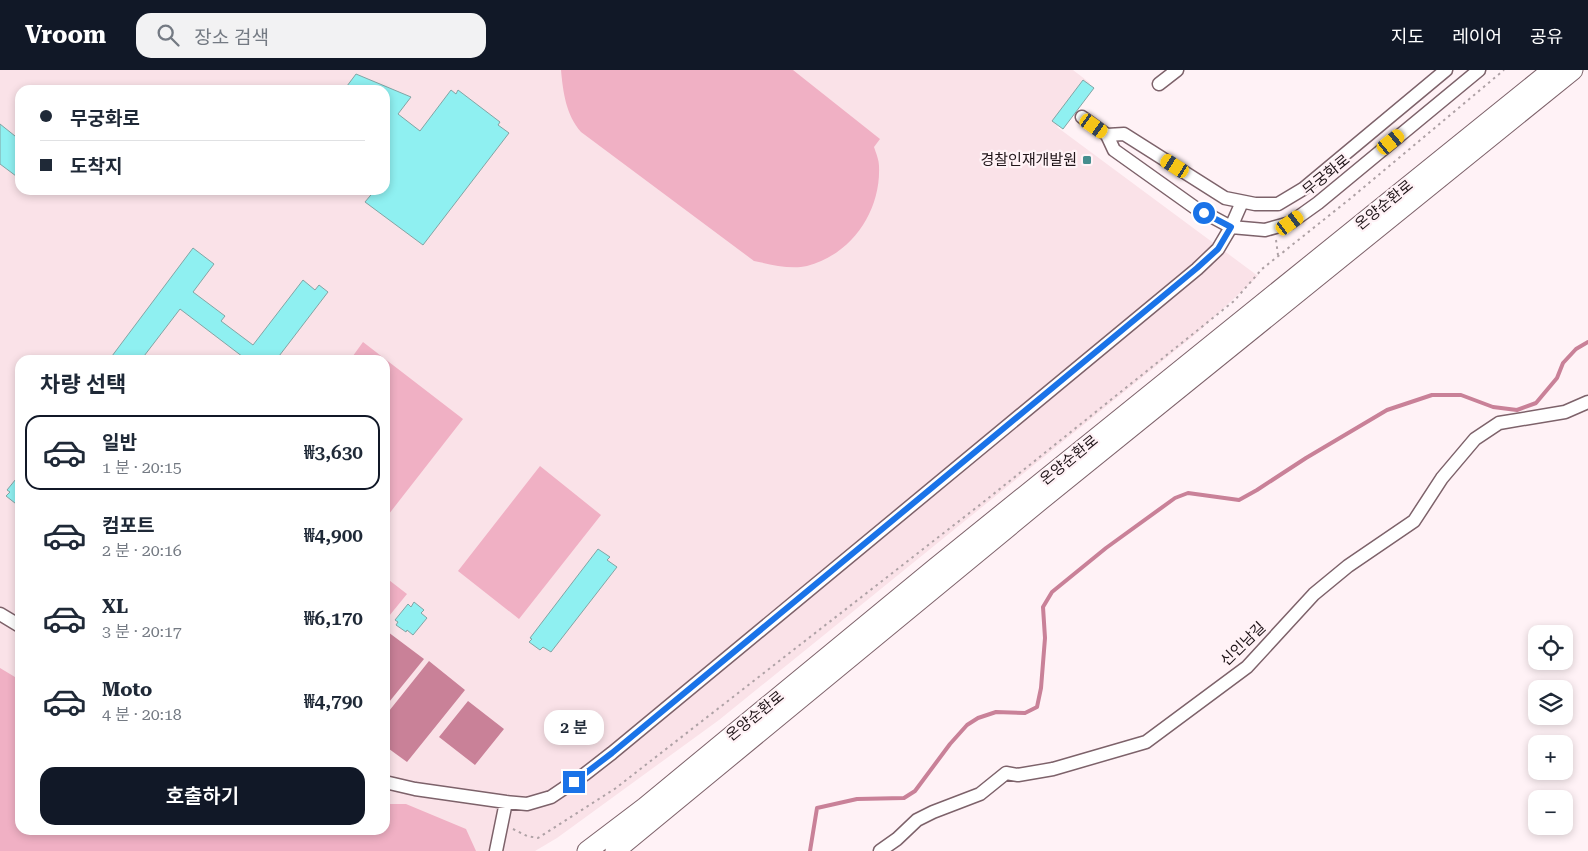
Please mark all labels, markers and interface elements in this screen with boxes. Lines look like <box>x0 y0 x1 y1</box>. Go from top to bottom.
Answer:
search box <box>136 13 486 58</box>
text: Vroom <box>25 21 106 49</box>
icon: search <box>154 21 182 49</box>
text: 장소 검색 <box>194 26 269 49</box>
text: 지도 <box>1391 26 1424 47</box>
text: 레이어 <box>1452 26 1502 47</box>
text: 공유 <box>1530 26 1563 47</box>
text: 무궁화로 <box>70 107 140 130</box>
car <box>1077 111 1110 141</box>
car <box>1374 127 1407 157</box>
place label: 경찰인재개발원 <box>980 151 1077 169</box>
street label: 무궁화로 <box>1299 151 1353 199</box>
car <box>1158 152 1191 180</box>
marker: 경찰인재개발원 <box>1081 154 1093 166</box>
text: 도착지 <box>70 155 122 178</box>
street label: 온양순환로 <box>1352 176 1416 234</box>
route start <box>1193 202 1215 224</box>
car <box>1273 208 1306 238</box>
text: 차량 선택 <box>40 372 127 397</box>
icon: car <box>42 430 87 475</box>
text: 일반 <box>102 431 137 454</box>
street label: 온양순환로 <box>1037 431 1101 489</box>
text: ₩3,630 <box>304 441 363 464</box>
text: 1 분 · 20:15 <box>102 458 182 477</box>
icon: car <box>42 513 87 558</box>
text: 컴포트 <box>102 514 154 537</box>
text: ₩4,900 <box>304 524 363 547</box>
text: 2 분 · 20:16 <box>102 541 182 560</box>
text: XL <box>102 595 128 618</box>
icon: car <box>42 596 87 641</box>
text: ₩6,170 <box>304 607 363 630</box>
street label: 신인남길 <box>1217 618 1269 670</box>
text: 3 분 · 20:17 <box>102 622 182 641</box>
map controls <box>1528 625 1573 835</box>
button: locate <box>1528 625 1573 670</box>
text: Moto <box>102 678 152 701</box>
icon: car <box>42 679 87 724</box>
button: layers <box>1528 680 1573 725</box>
street label: 온양순환로 <box>723 687 787 745</box>
text: ₩4,790 <box>304 690 363 713</box>
text: 4 분 · 20:18 <box>102 705 182 724</box>
callout: 2 분 <box>544 710 604 744</box>
text: 2 분 <box>560 718 588 737</box>
button: + <box>1528 735 1573 780</box>
button: 호출하기 <box>40 767 365 825</box>
route end <box>563 771 585 793</box>
button: − <box>1528 790 1573 835</box>

